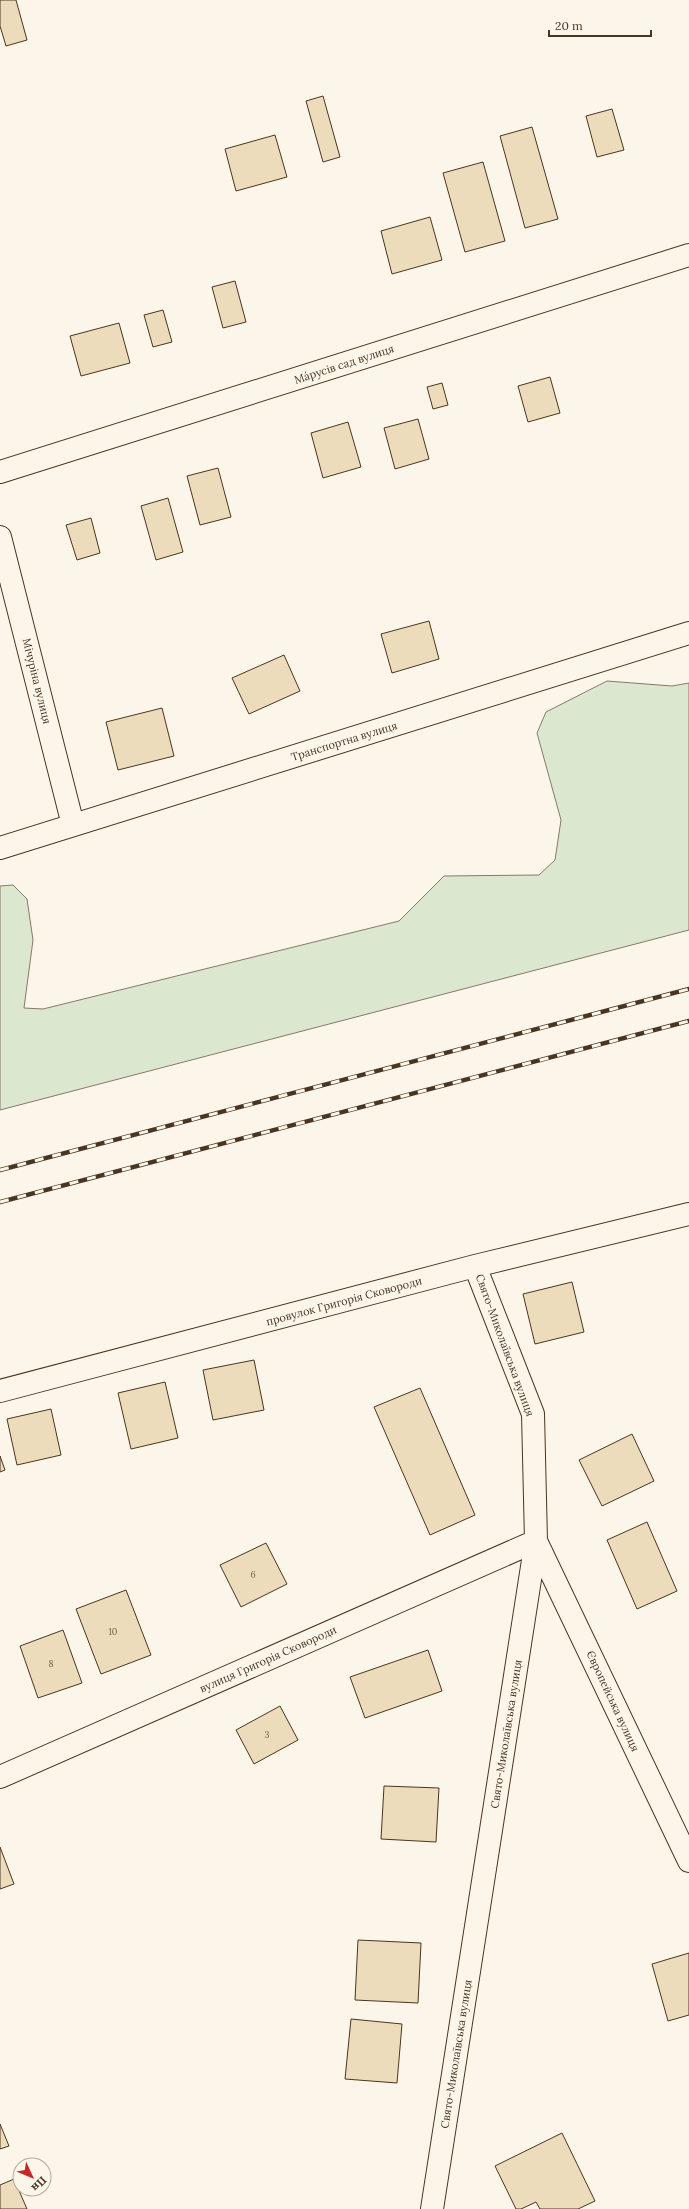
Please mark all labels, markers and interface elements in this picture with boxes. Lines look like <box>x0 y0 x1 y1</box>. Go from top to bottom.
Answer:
scale bar <box>549 12 651 38</box>
text: 20 m <box>555 18 583 33</box>
street label: Мáрусів сад вулиця <box>292 341 396 387</box>
street label: Мічуріна вулиця <box>20 637 54 725</box>
street label: Транспортна вулиця <box>289 718 399 764</box>
street label: Свято-Миколаївська вулиця <box>473 1272 537 1418</box>
street label: провулок Григорія Сковороди <box>264 1273 424 1329</box>
house number: 6 <box>250 1569 256 1580</box>
street label: вулиця Григорія Сковороди <box>197 1622 339 1696</box>
house number: 10 <box>109 1626 118 1637</box>
street label: Європейська вулиця <box>583 1648 643 1754</box>
house number: 8 <box>48 1658 54 1669</box>
street label: Свято-Миколаївська вулиця <box>487 1659 525 1809</box>
house number: 3 <box>264 1729 270 1740</box>
street label: Свято-Миколаївська вулиця <box>437 1979 475 2129</box>
north arrow <box>12 2157 52 2197</box>
text: Пн <box>29 2173 50 2195</box>

